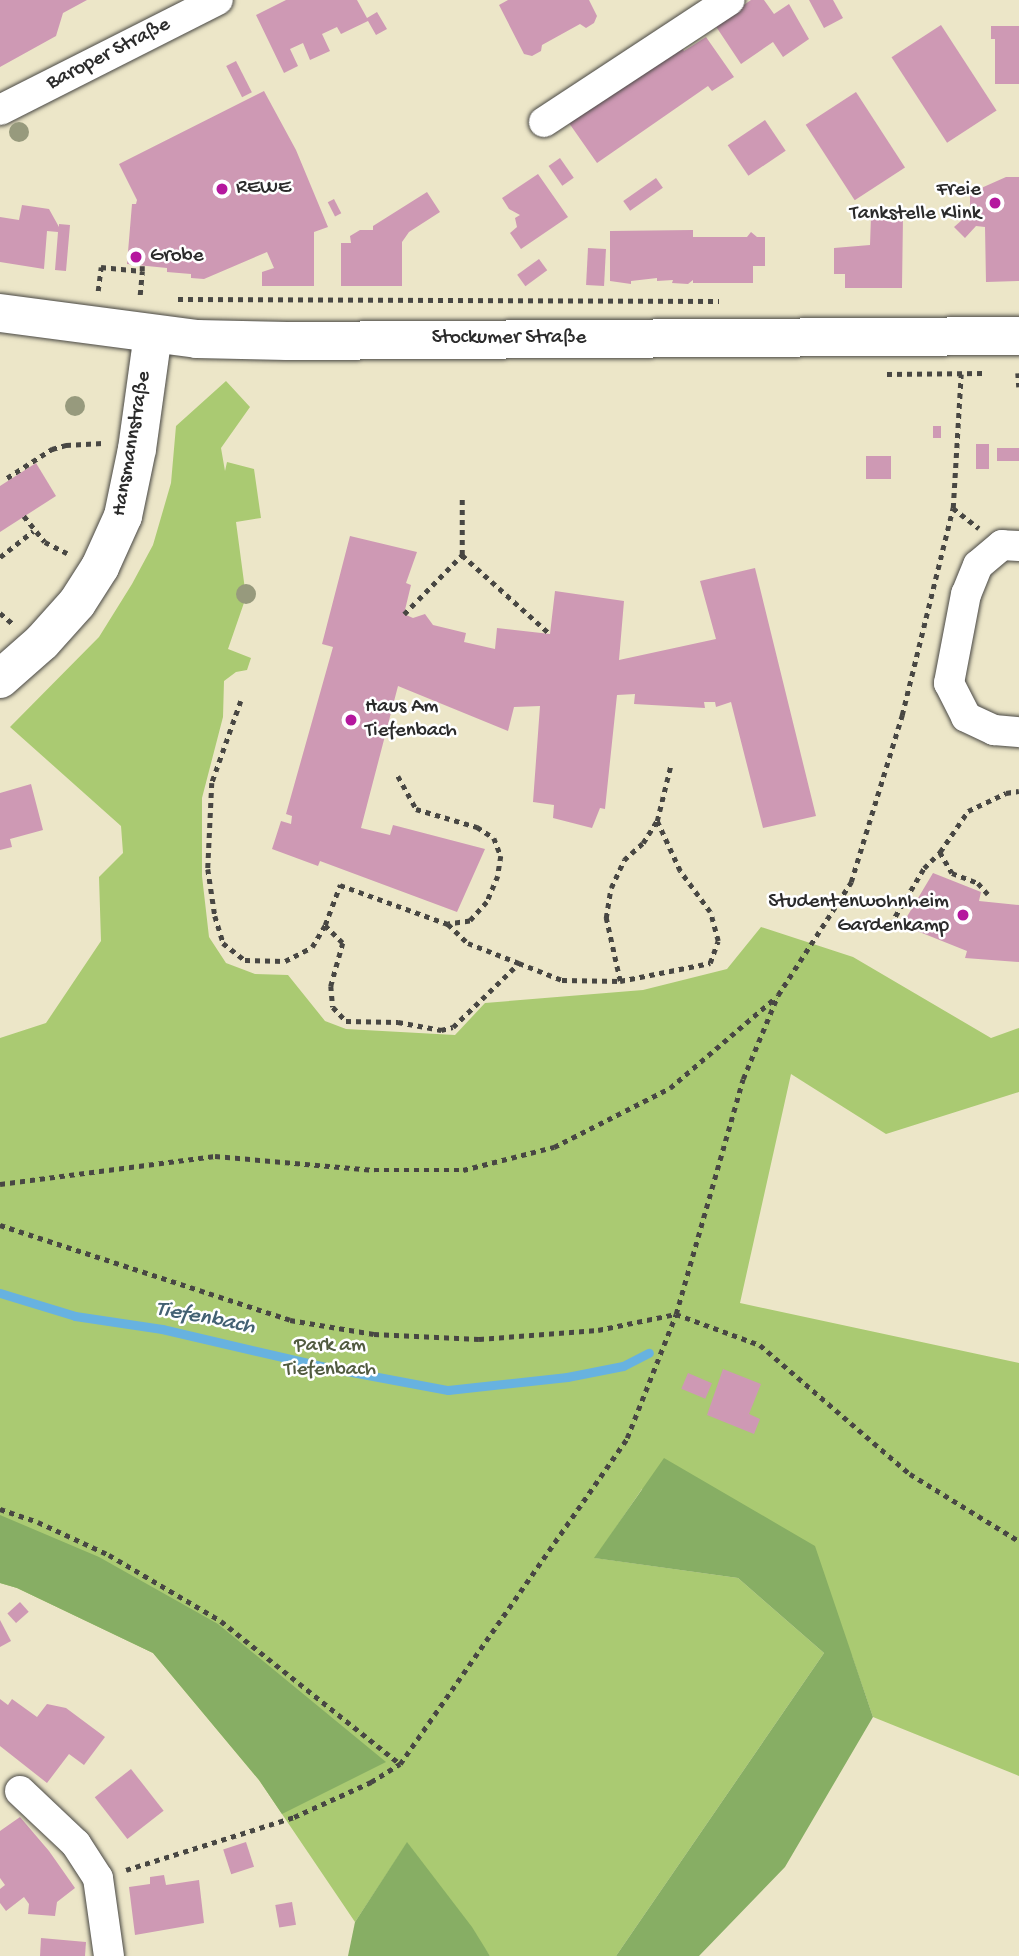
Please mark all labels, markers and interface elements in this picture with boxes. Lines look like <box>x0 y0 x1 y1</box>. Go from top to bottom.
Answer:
street label: Baroper Straße <box>43 13 175 97</box>
place label: REWE <box>236 176 291 202</box>
place label: Freie Tankstelle Klink <box>850 178 981 228</box>
marker: REWE <box>214 181 230 197</box>
marker: Freie Tankstelle Klink <box>987 195 1003 211</box>
place label: Grobe <box>150 244 204 270</box>
marker: Grobe <box>128 249 144 265</box>
street label: Stockumer Straße <box>432 326 586 352</box>
street label: Hansmannstraße <box>108 369 158 519</box>
place label: Haus Am Tiefenbach <box>365 695 457 745</box>
marker: Haus Am Tiefenbach <box>343 712 359 728</box>
place label: Studentenwohnheim Gardenkamp <box>768 890 949 940</box>
marker: Studentenwohnheim Gardenkamp <box>955 907 971 923</box>
water label: Tiefenbach <box>153 1296 257 1342</box>
park label: Park am Tiefenbach <box>284 1334 376 1384</box>

